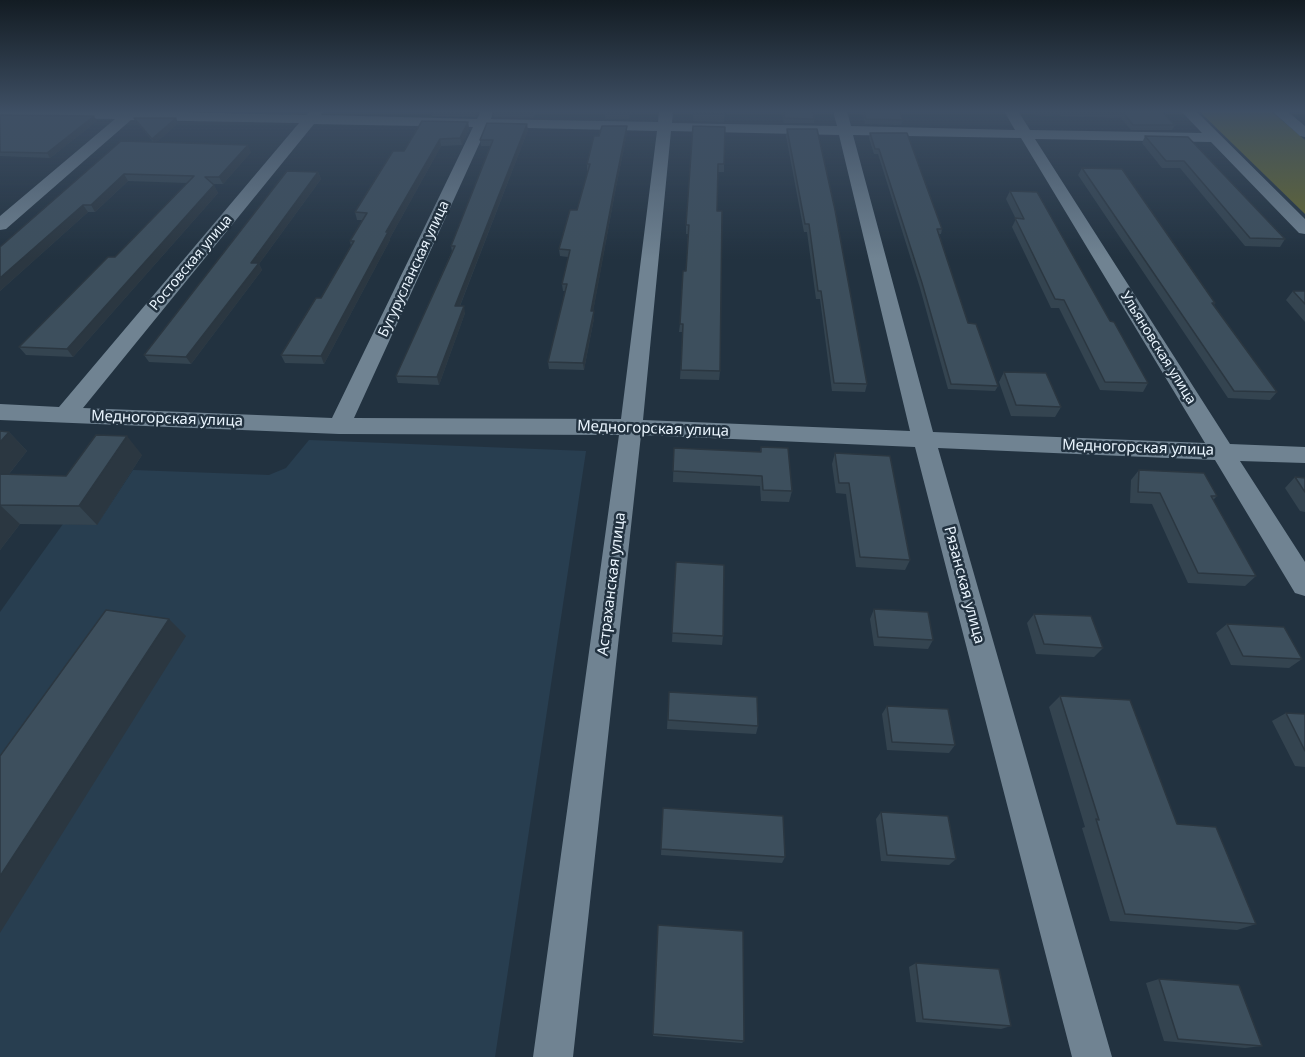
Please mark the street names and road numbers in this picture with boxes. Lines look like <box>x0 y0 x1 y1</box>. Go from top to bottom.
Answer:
street label: Бугурусланская улица <box>375 198 453 340</box>
street label: Ростовская улица <box>146 212 236 314</box>
street label: Ульяновская улица <box>1117 289 1199 407</box>
street label: Медногорская улица <box>91 407 243 431</box>
street label: Медногорская улица <box>577 417 729 441</box>
street label: Медногорская улица <box>1062 436 1214 460</box>
street label: Астраханская улица <box>594 511 630 657</box>
street label: Рязанская улица <box>940 524 988 646</box>

